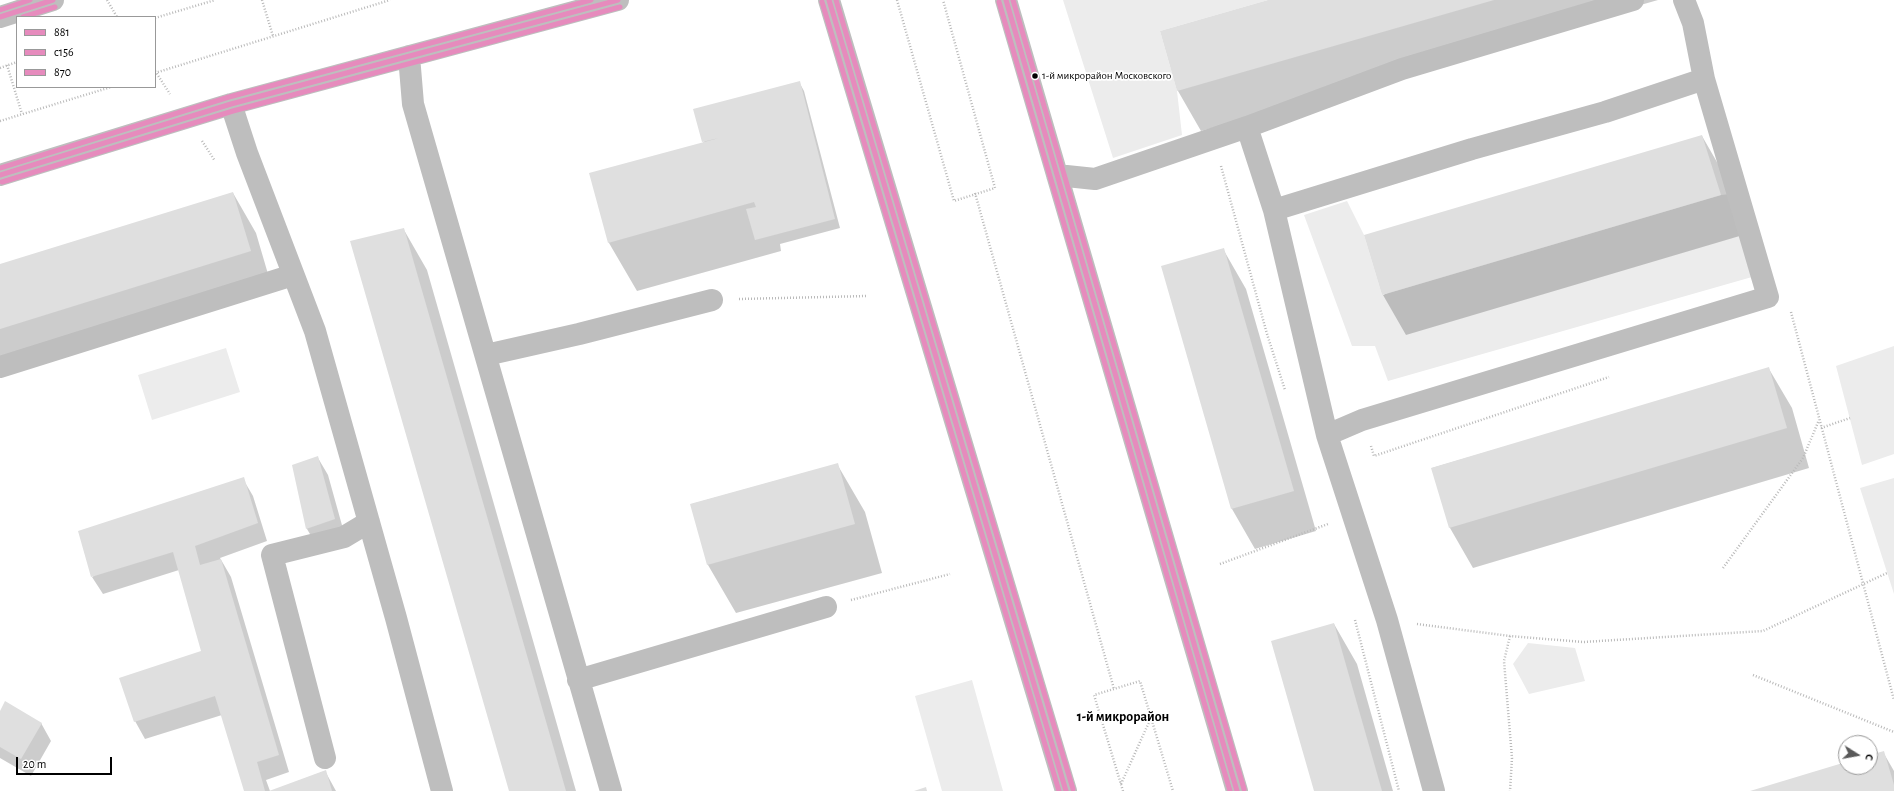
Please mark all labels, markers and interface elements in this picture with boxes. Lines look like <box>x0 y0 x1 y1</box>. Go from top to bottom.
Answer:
legend <box>16 16 156 88</box>
text: 881 <box>54 26 70 38</box>
text: с156 <box>54 46 74 58</box>
text: 870 <box>54 66 71 78</box>
place label: 1-й микрорайон Московского <box>1042 69 1171 83</box>
marker: 1-й микрорайон Московского <box>1030 71 1040 81</box>
district label: 1-й микрорайон <box>1077 709 1169 725</box>
north arrow <box>1838 735 1878 775</box>
scale bar <box>18 749 114 775</box>
text: С <box>1863 753 1875 761</box>
text: 20 m <box>23 758 46 770</box>

